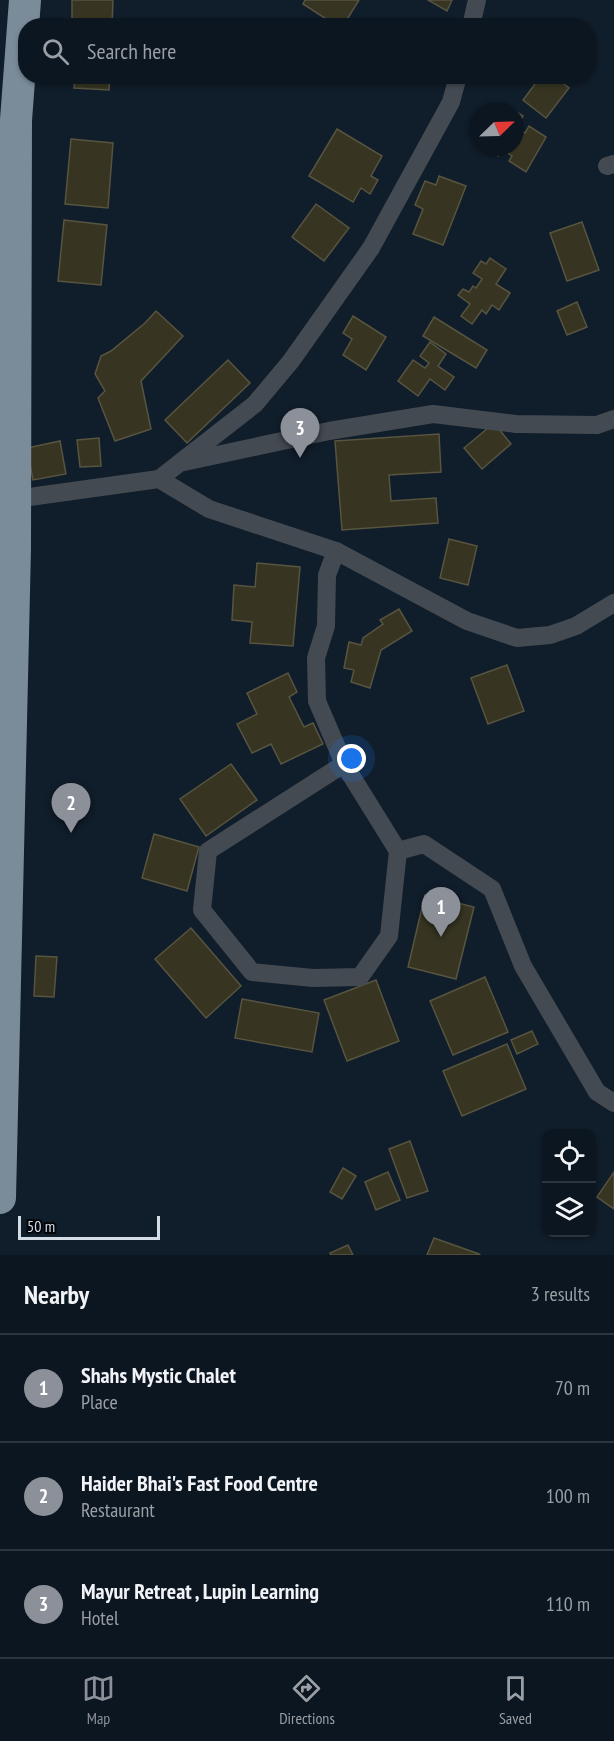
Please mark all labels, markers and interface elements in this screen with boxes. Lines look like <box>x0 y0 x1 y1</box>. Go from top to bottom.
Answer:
search box <box>18 18 596 84</box>
icon: search <box>39 35 72 68</box>
text: Search here <box>87 37 176 65</box>
north arrow <box>470 102 524 156</box>
pin: 3 <box>280 408 320 458</box>
your location <box>337 744 366 773</box>
pin: 2 <box>52 784 90 833</box>
pin: 1 <box>422 888 460 937</box>
map controls <box>542 1129 596 1237</box>
button: locate <box>542 1129 596 1183</box>
button: layers <box>542 1183 596 1237</box>
scale bar <box>18 1213 160 1240</box>
text: 50 m <box>27 1216 55 1236</box>
text: Nearby <box>24 1278 89 1311</box>
text: 3 results <box>531 1281 590 1307</box>
text: Shahs Mystic Chalet <box>81 1361 236 1389</box>
text: 1 <box>39 1375 48 1401</box>
text: 70 m <box>555 1375 590 1401</box>
text: Place <box>81 1389 118 1415</box>
text: Haider Bhai's Fast Food Centre <box>81 1469 318 1497</box>
text: 2 <box>39 1483 48 1509</box>
text: 100 m <box>546 1483 590 1509</box>
text: Restaurant <box>81 1497 155 1523</box>
text: Mayur Retreat , Lupin Learning <box>81 1577 319 1605</box>
text: 3 <box>39 1591 48 1617</box>
text: 110 m <box>546 1591 590 1617</box>
text: Hotel <box>81 1605 119 1631</box>
tab: Map <box>82 1672 115 1728</box>
tab: Directions <box>279 1672 335 1728</box>
tab: Saved <box>499 1672 532 1728</box>

